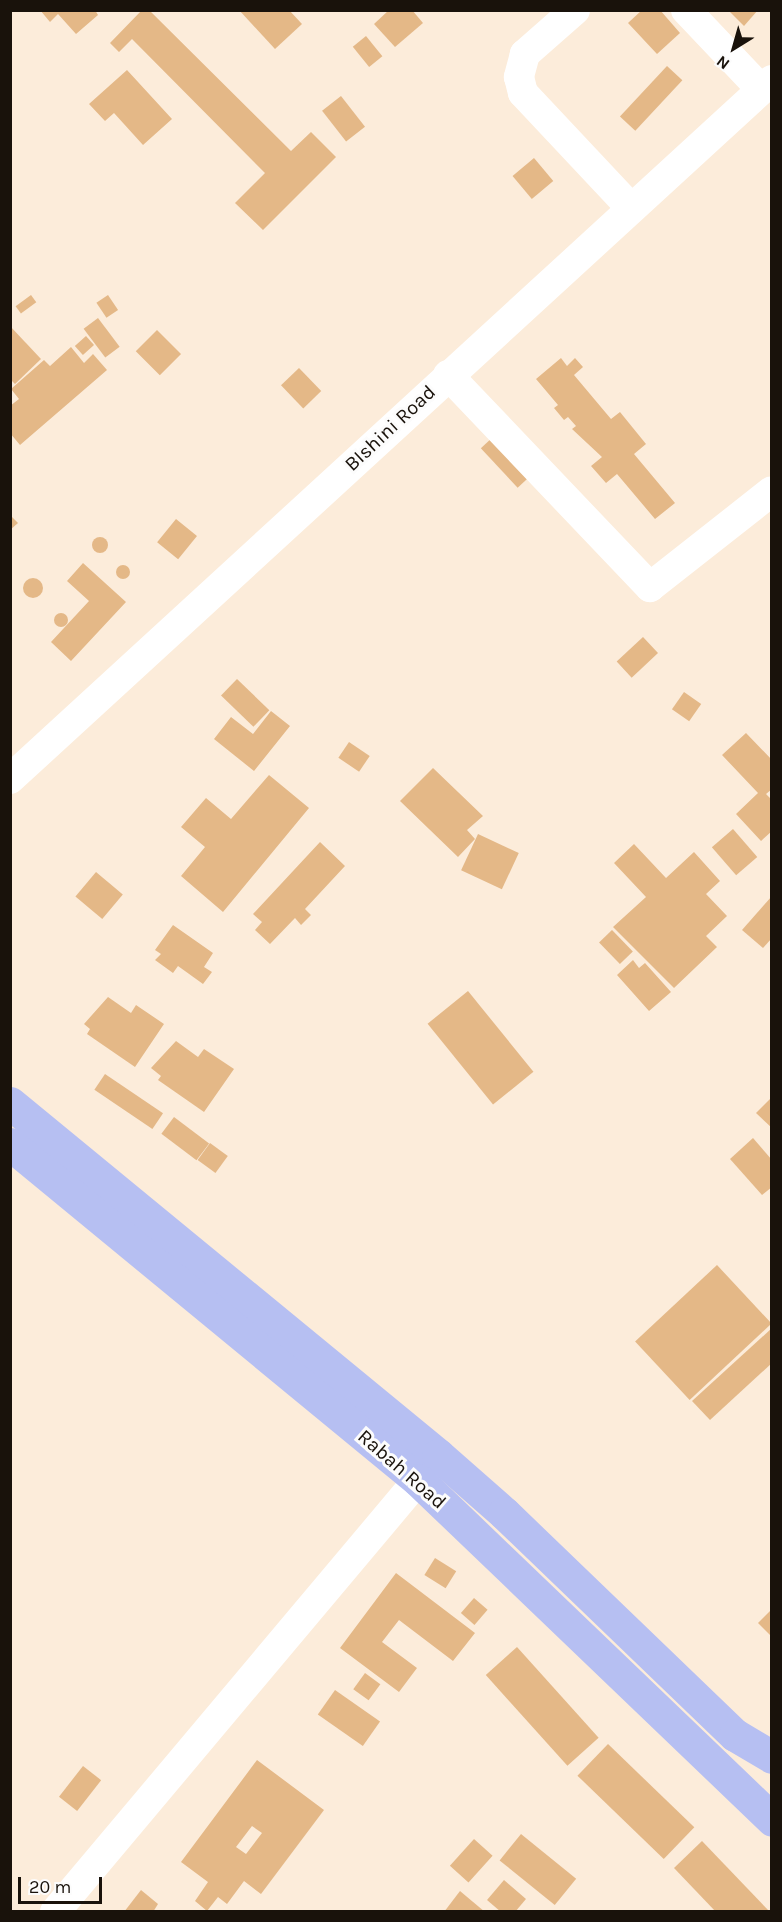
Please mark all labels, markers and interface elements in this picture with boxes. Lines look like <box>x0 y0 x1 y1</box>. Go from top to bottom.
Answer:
north arrow <box>704 18 764 78</box>
text: N <box>713 52 733 74</box>
street label: BIshini Road <box>340 380 440 476</box>
street label: Rabah Road <box>353 1424 451 1514</box>
scale bar <box>21 1865 105 1903</box>
text: 20 m <box>29 1876 71 1898</box>

